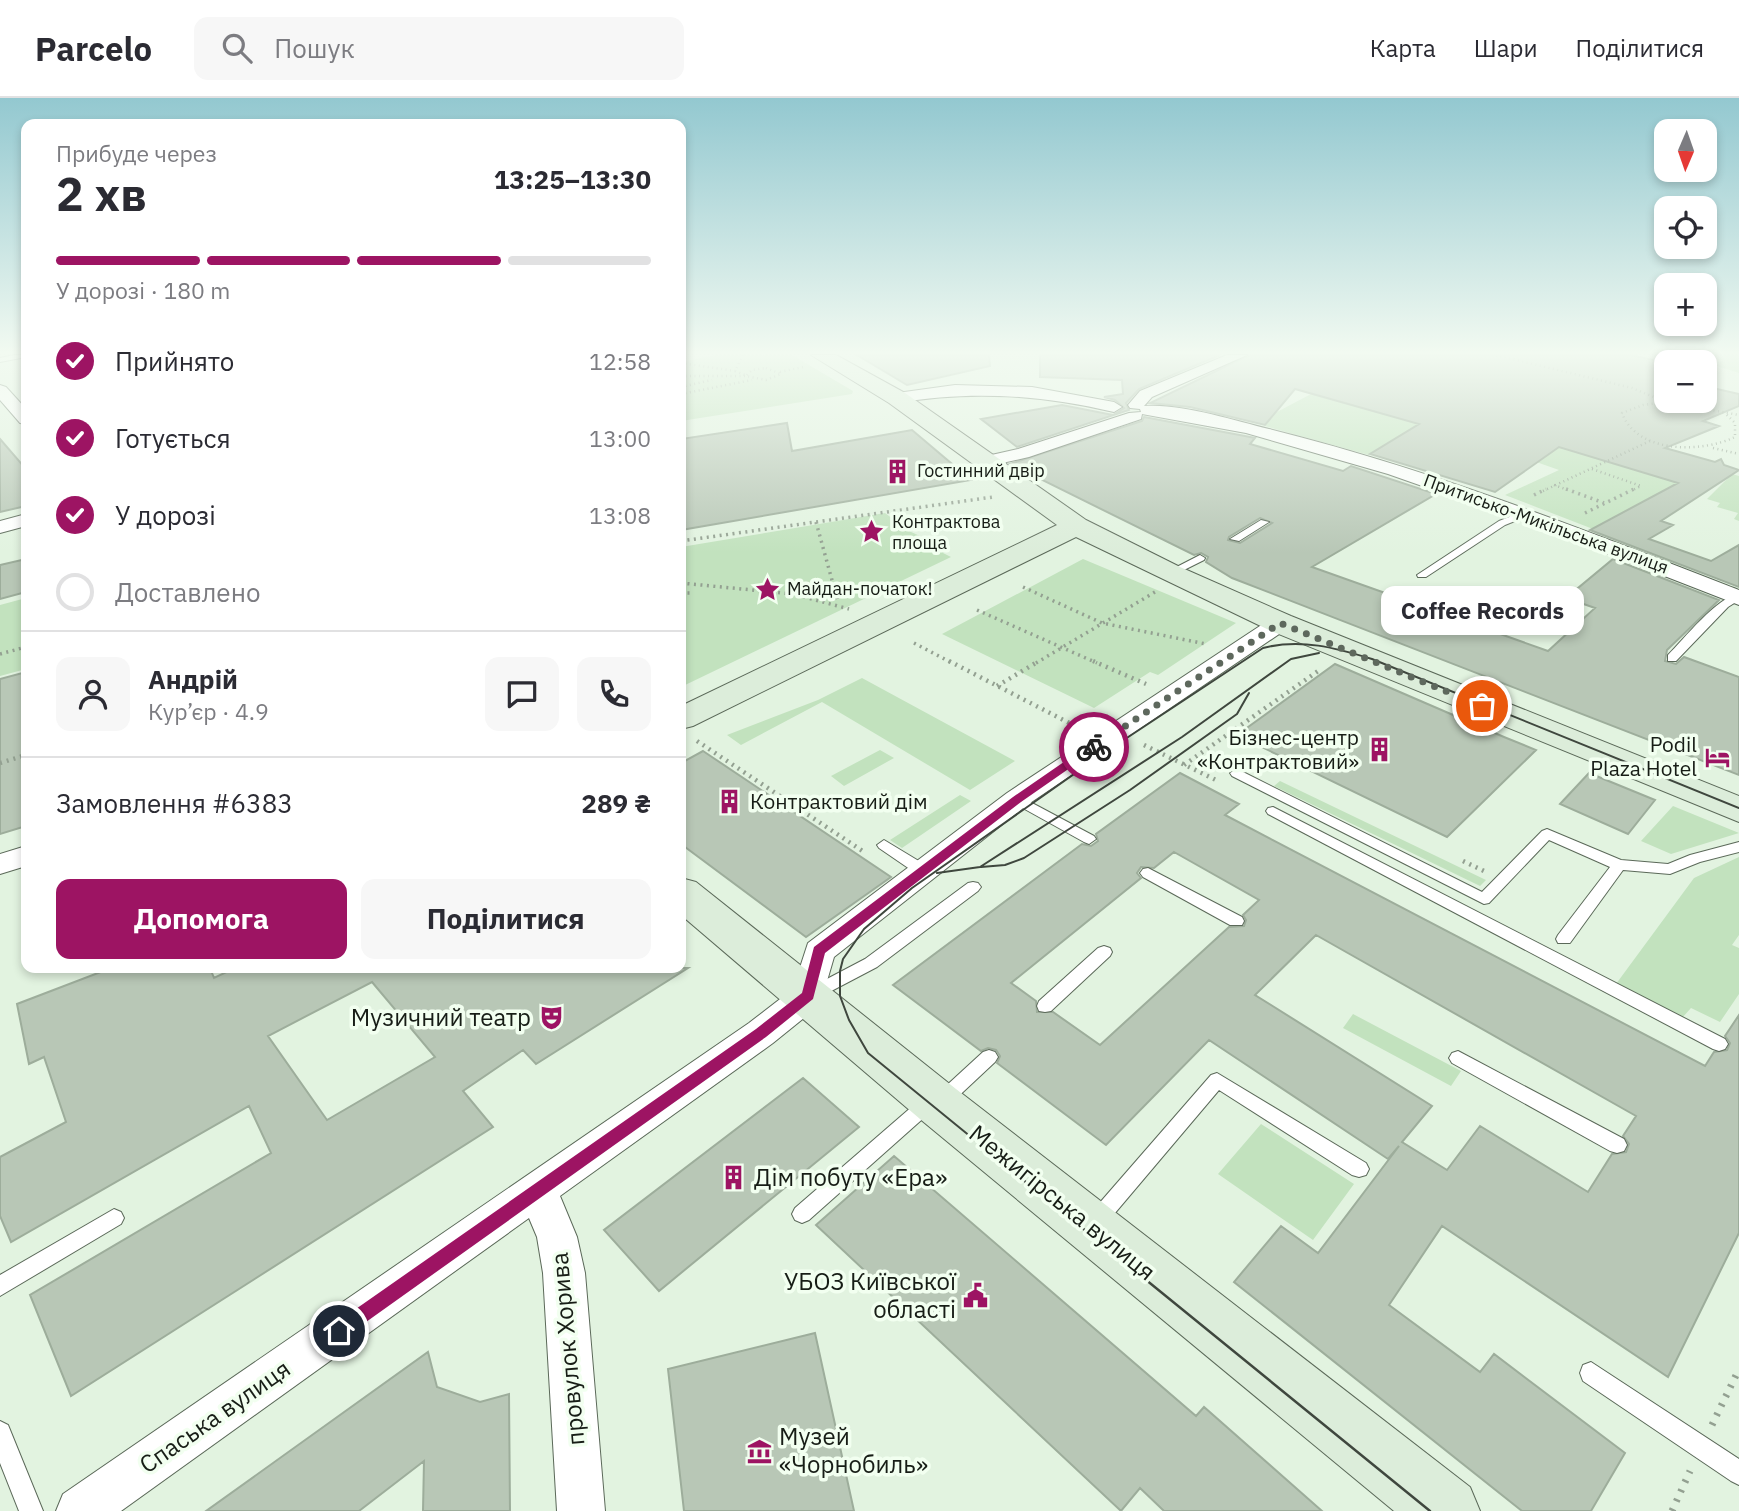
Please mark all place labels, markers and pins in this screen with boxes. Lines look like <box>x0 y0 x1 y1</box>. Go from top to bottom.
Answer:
building icon: Гостинний двір <box>883 457 911 485</box>
place label: Гостинний двір <box>917 459 1045 482</box>
place label: Контрактова площа <box>892 510 1001 554</box>
place icon: Контрактова площа <box>858 518 886 546</box>
place icon: Майдан-початок! <box>753 575 781 603</box>
place label: Майдан-початок! <box>787 577 933 600</box>
callout: Coffee Records <box>1380 587 1584 636</box>
pin <box>1452 676 1512 736</box>
place label: Бізнес-центр «Контрактовий» <box>1197 723 1359 775</box>
place label: Podil Plaza Hotel <box>1590 730 1697 782</box>
building icon: Бізнес-центр «Контрактовий» <box>1365 736 1393 764</box>
hotel icon: Podil Plaza Hotel <box>1703 743 1731 771</box>
place label: Контрактовий дім <box>750 787 928 815</box>
building icon: Контрактовий дім <box>716 788 744 816</box>
place label: Музичний театр <box>351 1001 531 1033</box>
theatre icon: Музичний театр <box>537 1004 565 1032</box>
place label: Дім побуту «Ера» <box>754 1161 947 1193</box>
building icon: Дім побуту «Ера» <box>720 1164 748 1192</box>
place label: УБОЗ Київської області <box>784 1265 957 1325</box>
public building icon: УБОЗ Київської області <box>962 1282 990 1310</box>
pin <box>309 1301 369 1361</box>
place label: Музей «Чорнобиль» <box>779 1420 928 1480</box>
museum icon: Музей «Чорнобиль» <box>745 1437 773 1465</box>

